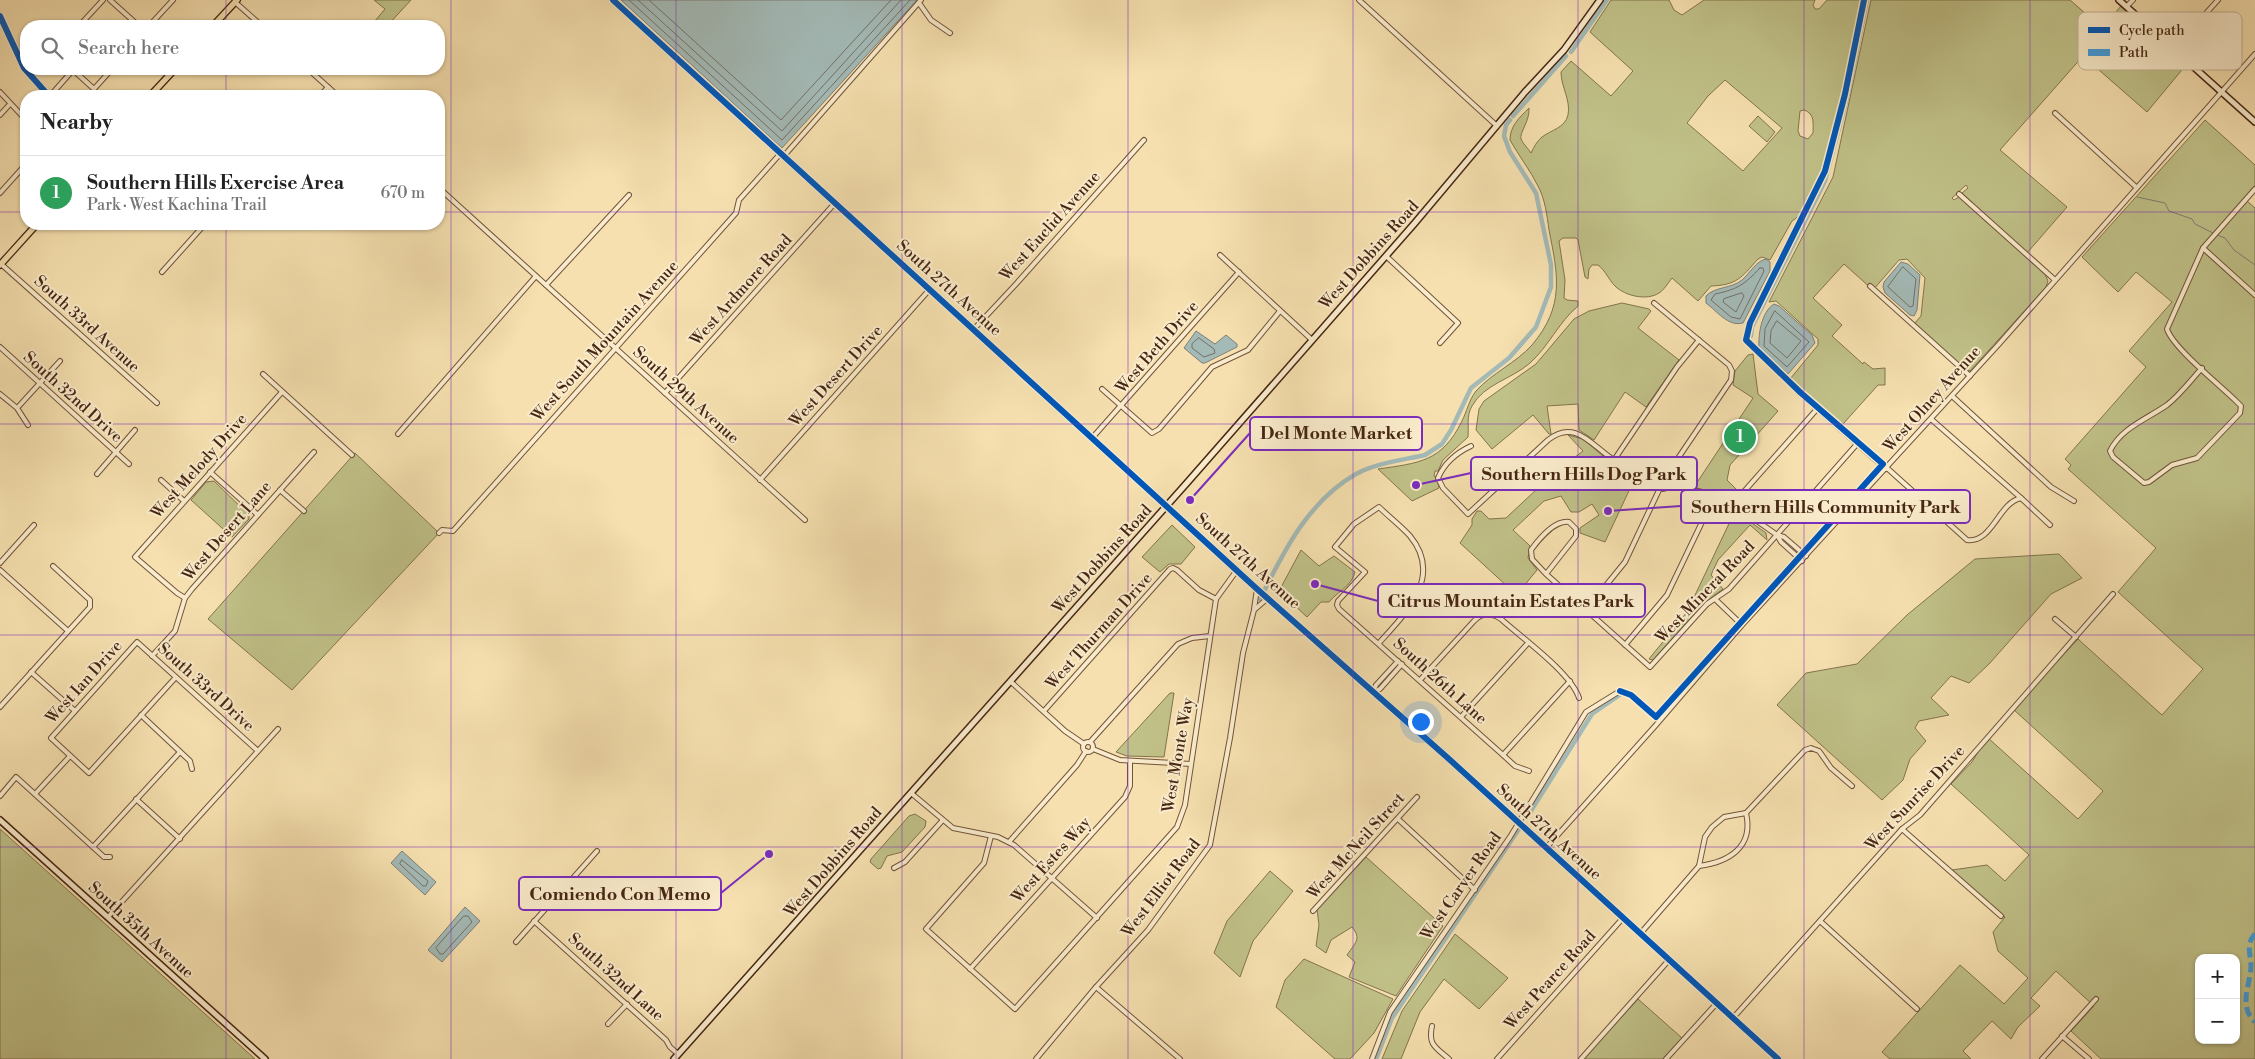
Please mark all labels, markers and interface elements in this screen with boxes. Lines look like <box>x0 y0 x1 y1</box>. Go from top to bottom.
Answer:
legend <box>2078 12 2242 70</box>
search box <box>20 20 445 75</box>
text: Cycle path <box>2119 22 2185 40</box>
icon: search <box>38 34 66 62</box>
text: Search here <box>78 36 179 60</box>
text: Path <box>2119 44 2149 62</box>
text: Nearby <box>40 110 113 136</box>
street label: West Euclid Avenue <box>995 167 1105 286</box>
text: Southern Hills Exercise Area <box>87 171 344 195</box>
text: 1 <box>52 183 60 203</box>
text: 670 m <box>381 183 425 203</box>
text: Park · West Kachina Trail <box>87 195 267 215</box>
street label: West Dobbins Road <box>1314 196 1423 314</box>
street label: West Ardmore Road <box>685 230 796 350</box>
street label: South 27th Avenue <box>892 236 1006 340</box>
street label: West South Mountain Avenue <box>527 256 683 427</box>
street label: South 33rd Avenue <box>30 271 144 377</box>
street label: West Beth Drive <box>1111 297 1203 398</box>
street label: West Desert Drive <box>784 321 887 432</box>
street label: South 29th Avenue <box>629 342 743 448</box>
street label: West Olney Avenue <box>1878 342 1985 457</box>
street label: South 32nd Drive <box>19 347 127 447</box>
street label: West Melody Drive <box>146 409 252 523</box>
callout: Del Monte Market <box>1250 417 1422 450</box>
pin: 1 <box>1724 418 1756 456</box>
text: Del Monte Market <box>1260 422 1413 445</box>
callout: Southern Hills Dog Park <box>1471 457 1697 490</box>
text: Southern Hills Dog Park <box>1481 463 1687 486</box>
street label: West Desert Lane <box>178 477 276 586</box>
callout: Southern Hills Community Park <box>1681 490 1970 523</box>
text: Southern Hills Community Park <box>1691 496 1962 519</box>
street label: West Dobbins Road <box>1047 500 1156 618</box>
street label: South 27th Avenue <box>1191 509 1305 613</box>
street label: West Mineral Road <box>1650 537 1759 648</box>
street label: West Thurman Drive <box>1041 568 1157 694</box>
callout: Citrus Mountain Estates Park <box>1378 584 1645 617</box>
text: Citrus Mountain Estates Park <box>1388 590 1635 613</box>
street label: South 26th Lane <box>1389 633 1491 729</box>
street label: West Ian Drive <box>41 636 127 729</box>
street label: South 33rd Drive <box>153 638 259 736</box>
street label: West Monte Way <box>1158 696 1198 815</box>
your location <box>1408 709 1434 735</box>
street label: West Sunrise Drive <box>1860 741 1969 856</box>
street label: South 27th Avenue <box>1492 780 1606 884</box>
street label: West McNeil Street <box>1302 788 1409 904</box>
street label: West Dobbins Road <box>779 803 886 922</box>
street label: West Estes Way <box>1006 813 1095 908</box>
street label: West Carver Road <box>1416 828 1506 945</box>
street label: West Elliot Road <box>1117 835 1205 942</box>
street label: South 35th Avenue <box>84 877 198 983</box>
callout: Comiendo Con Memo <box>519 877 721 910</box>
text: Comiendo Con Memo <box>529 883 711 906</box>
street label: West Pearce Road <box>1499 926 1600 1035</box>
street label: South 32nd Lane <box>564 929 668 1025</box>
map controls <box>2195 954 2240 1044</box>
button: + <box>2195 954 2240 999</box>
button: − <box>2195 999 2240 1044</box>

